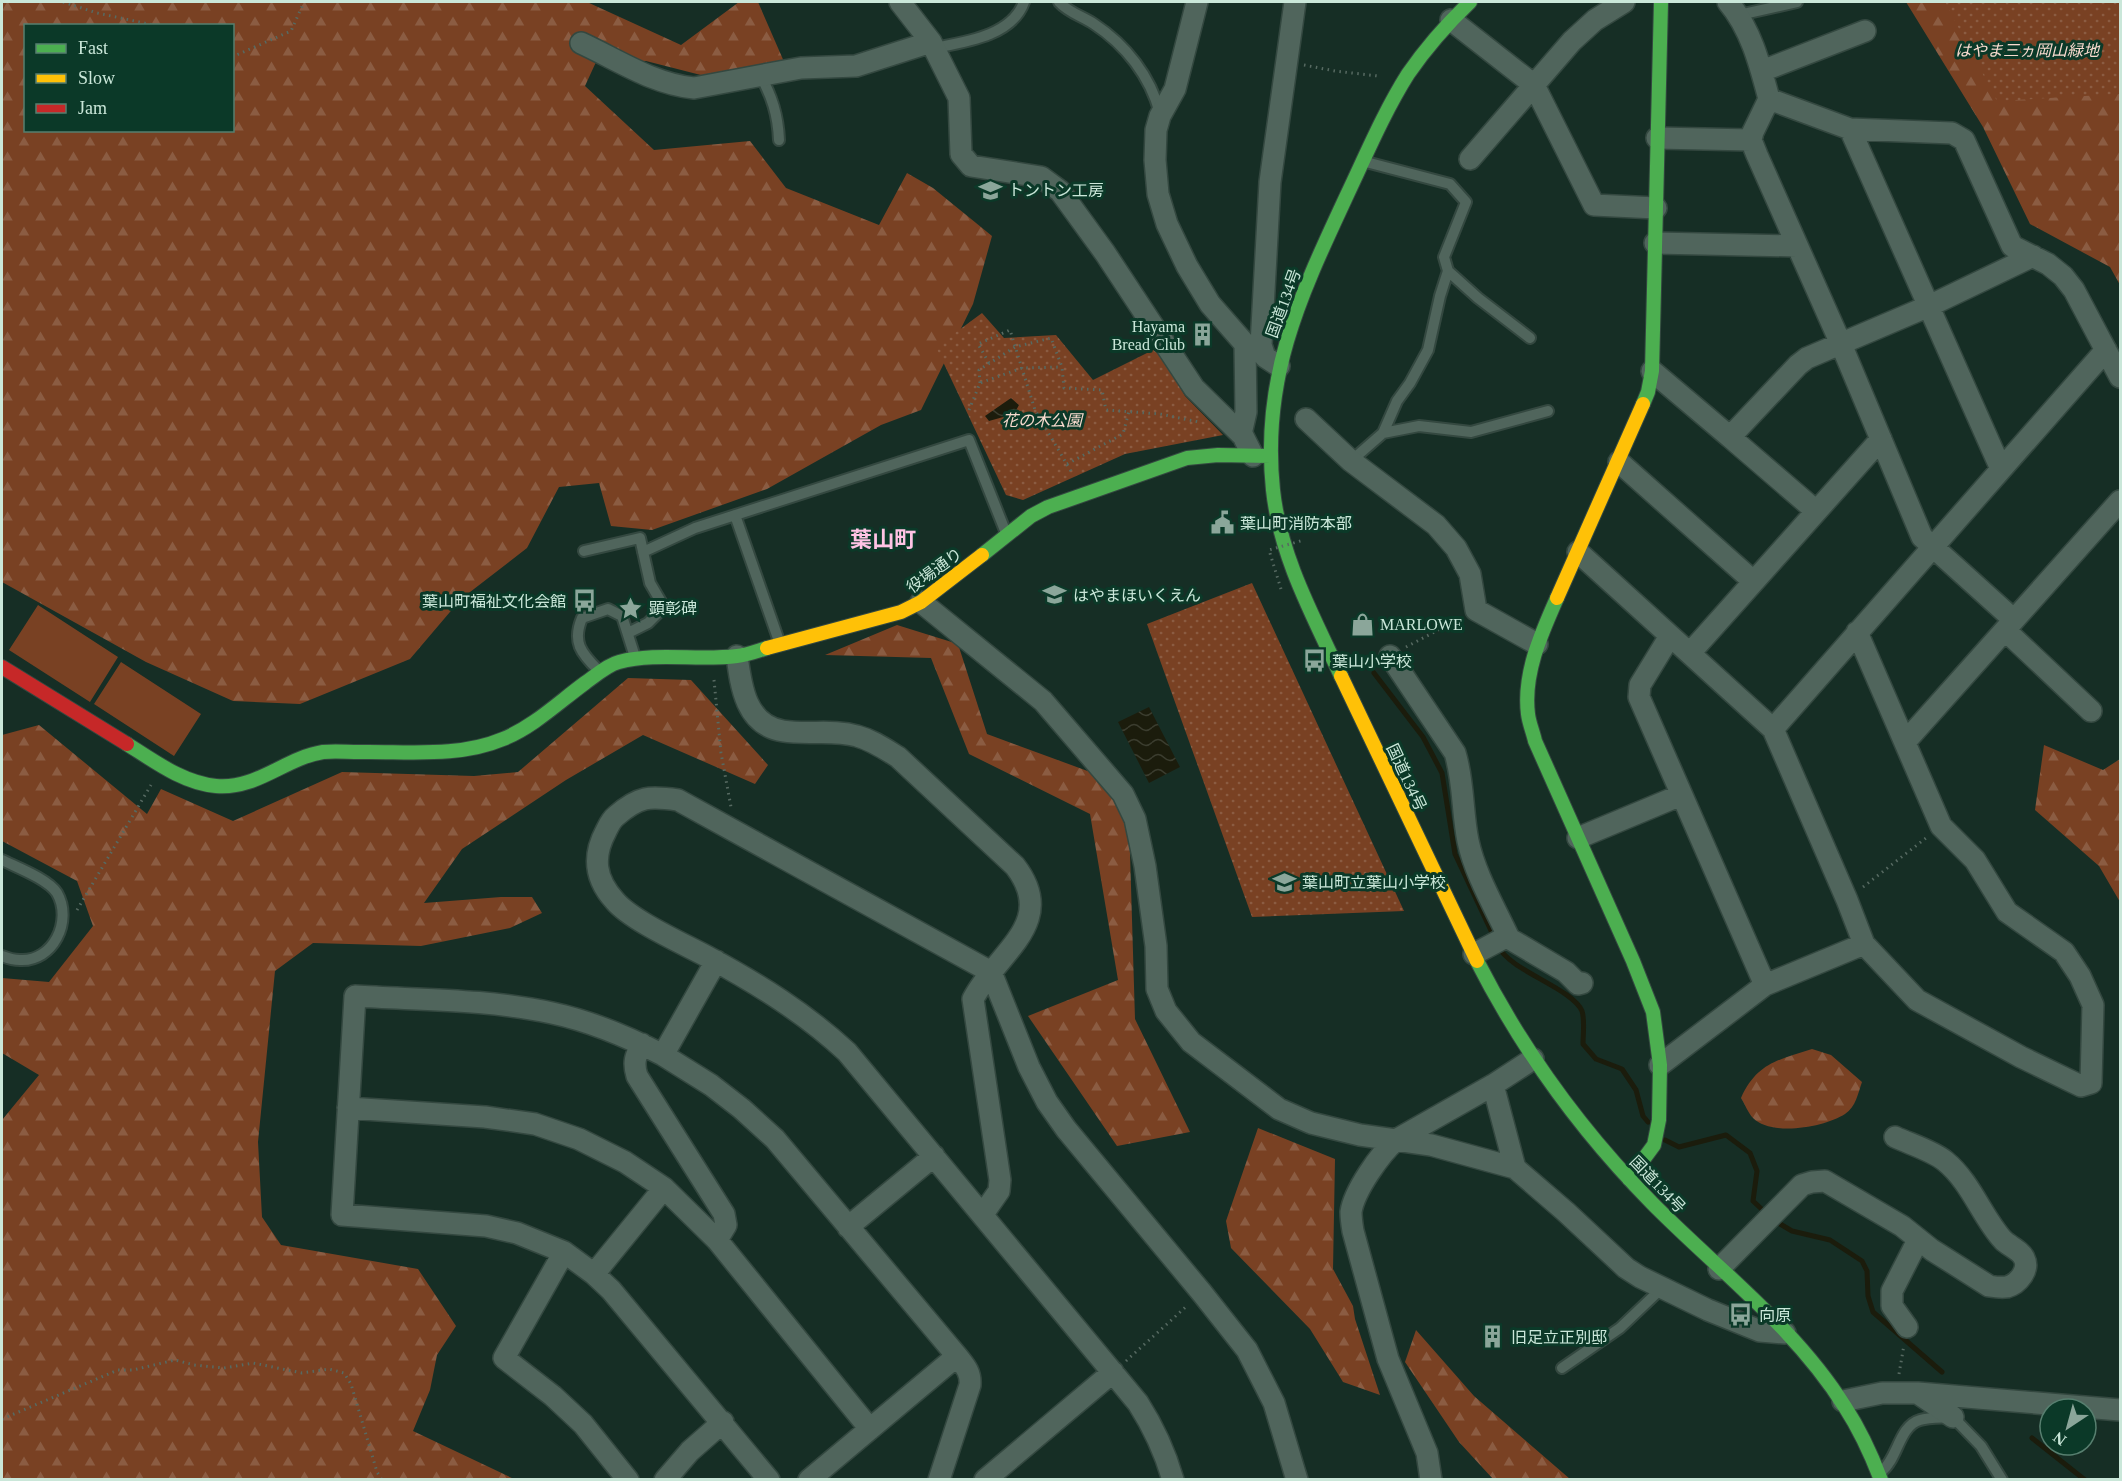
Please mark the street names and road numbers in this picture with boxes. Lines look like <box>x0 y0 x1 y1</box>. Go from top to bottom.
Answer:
street label: 国道134号 <box>1263 266 1304 340</box>
street label: 役場通り <box>903 545 965 596</box>
street label: 国道134号 <box>1384 741 1429 813</box>
street label: 国道134号 <box>1627 1153 1689 1216</box>

